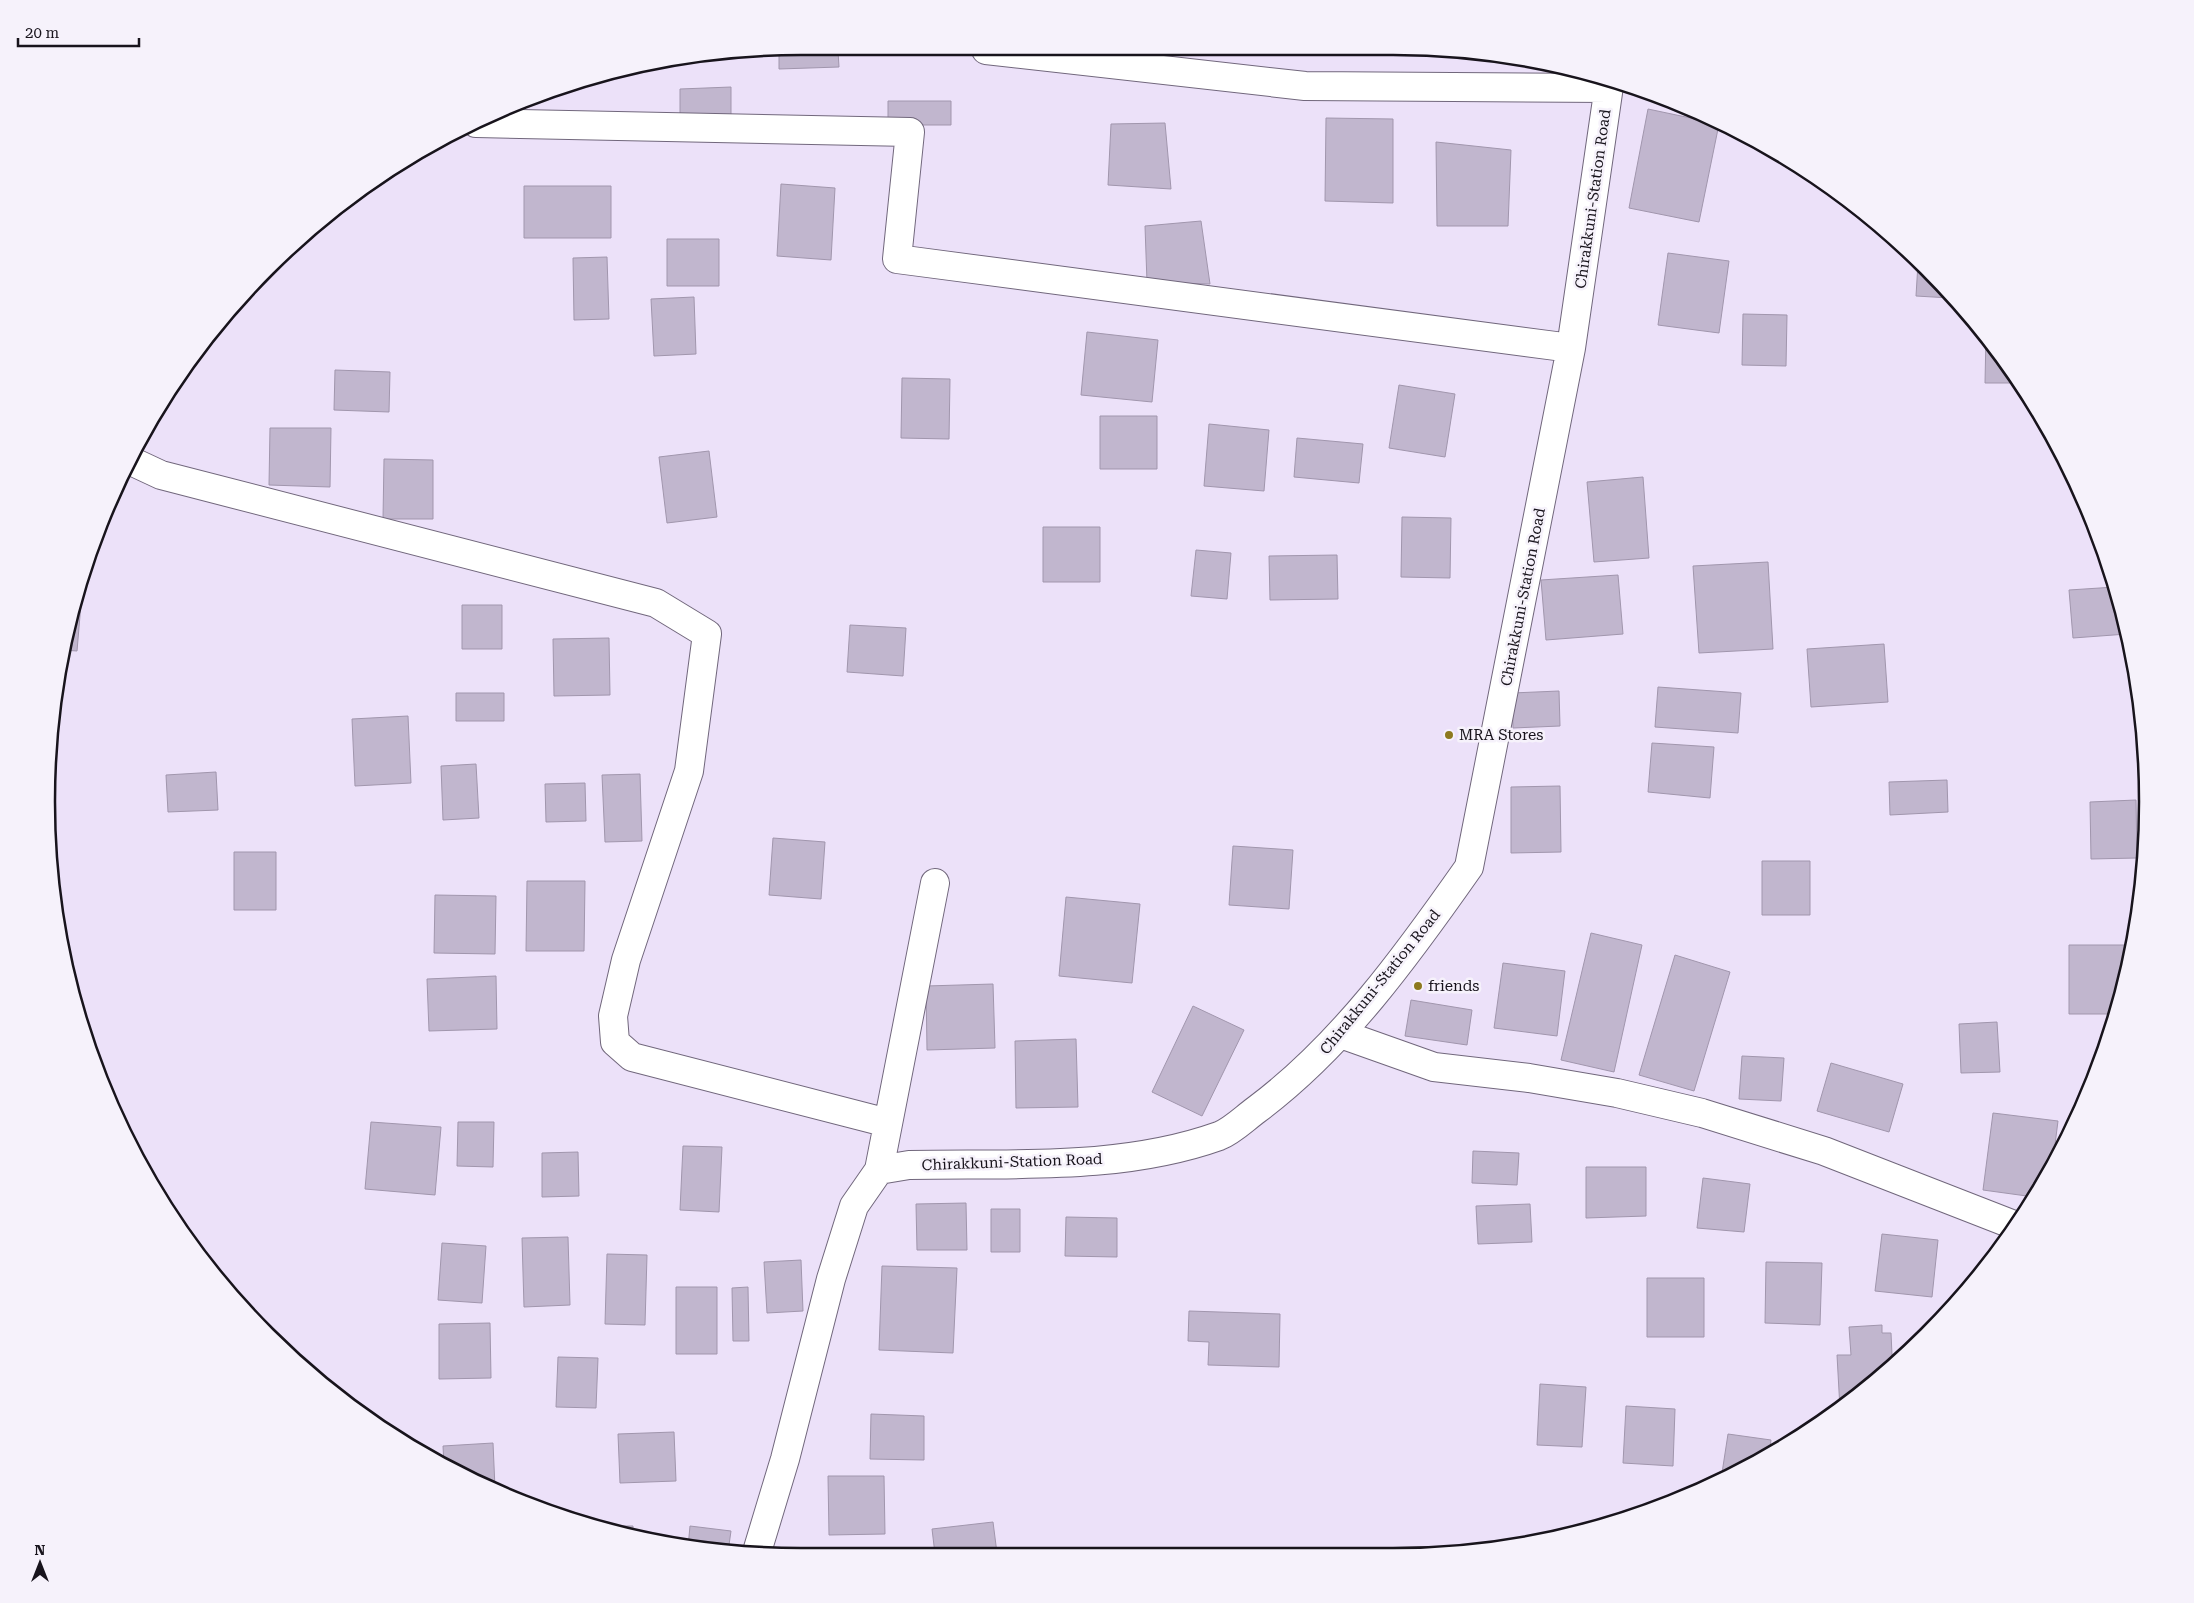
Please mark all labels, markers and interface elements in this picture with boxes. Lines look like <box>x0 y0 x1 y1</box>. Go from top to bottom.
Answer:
scale bar <box>18 15 139 47</box>
text: 20 m <box>25 24 60 42</box>
street label: Chirakkuni-Station Road <box>1571 108 1615 290</box>
street label: Chirakkuni-Station Road <box>1497 506 1549 688</box>
place label: MRA Stores <box>1459 726 1543 744</box>
marker: MRA Stores <box>1443 729 1455 741</box>
street label: Chirakkuni-Station Road <box>1316 906 1444 1058</box>
place label: friends <box>1428 977 1479 995</box>
marker: friends <box>1412 980 1424 992</box>
street label: Chirakkuni-Station Road <box>921 1150 1103 1174</box>
north arrow <box>15 1538 65 1588</box>
text: N <box>35 1542 46 1558</box>

